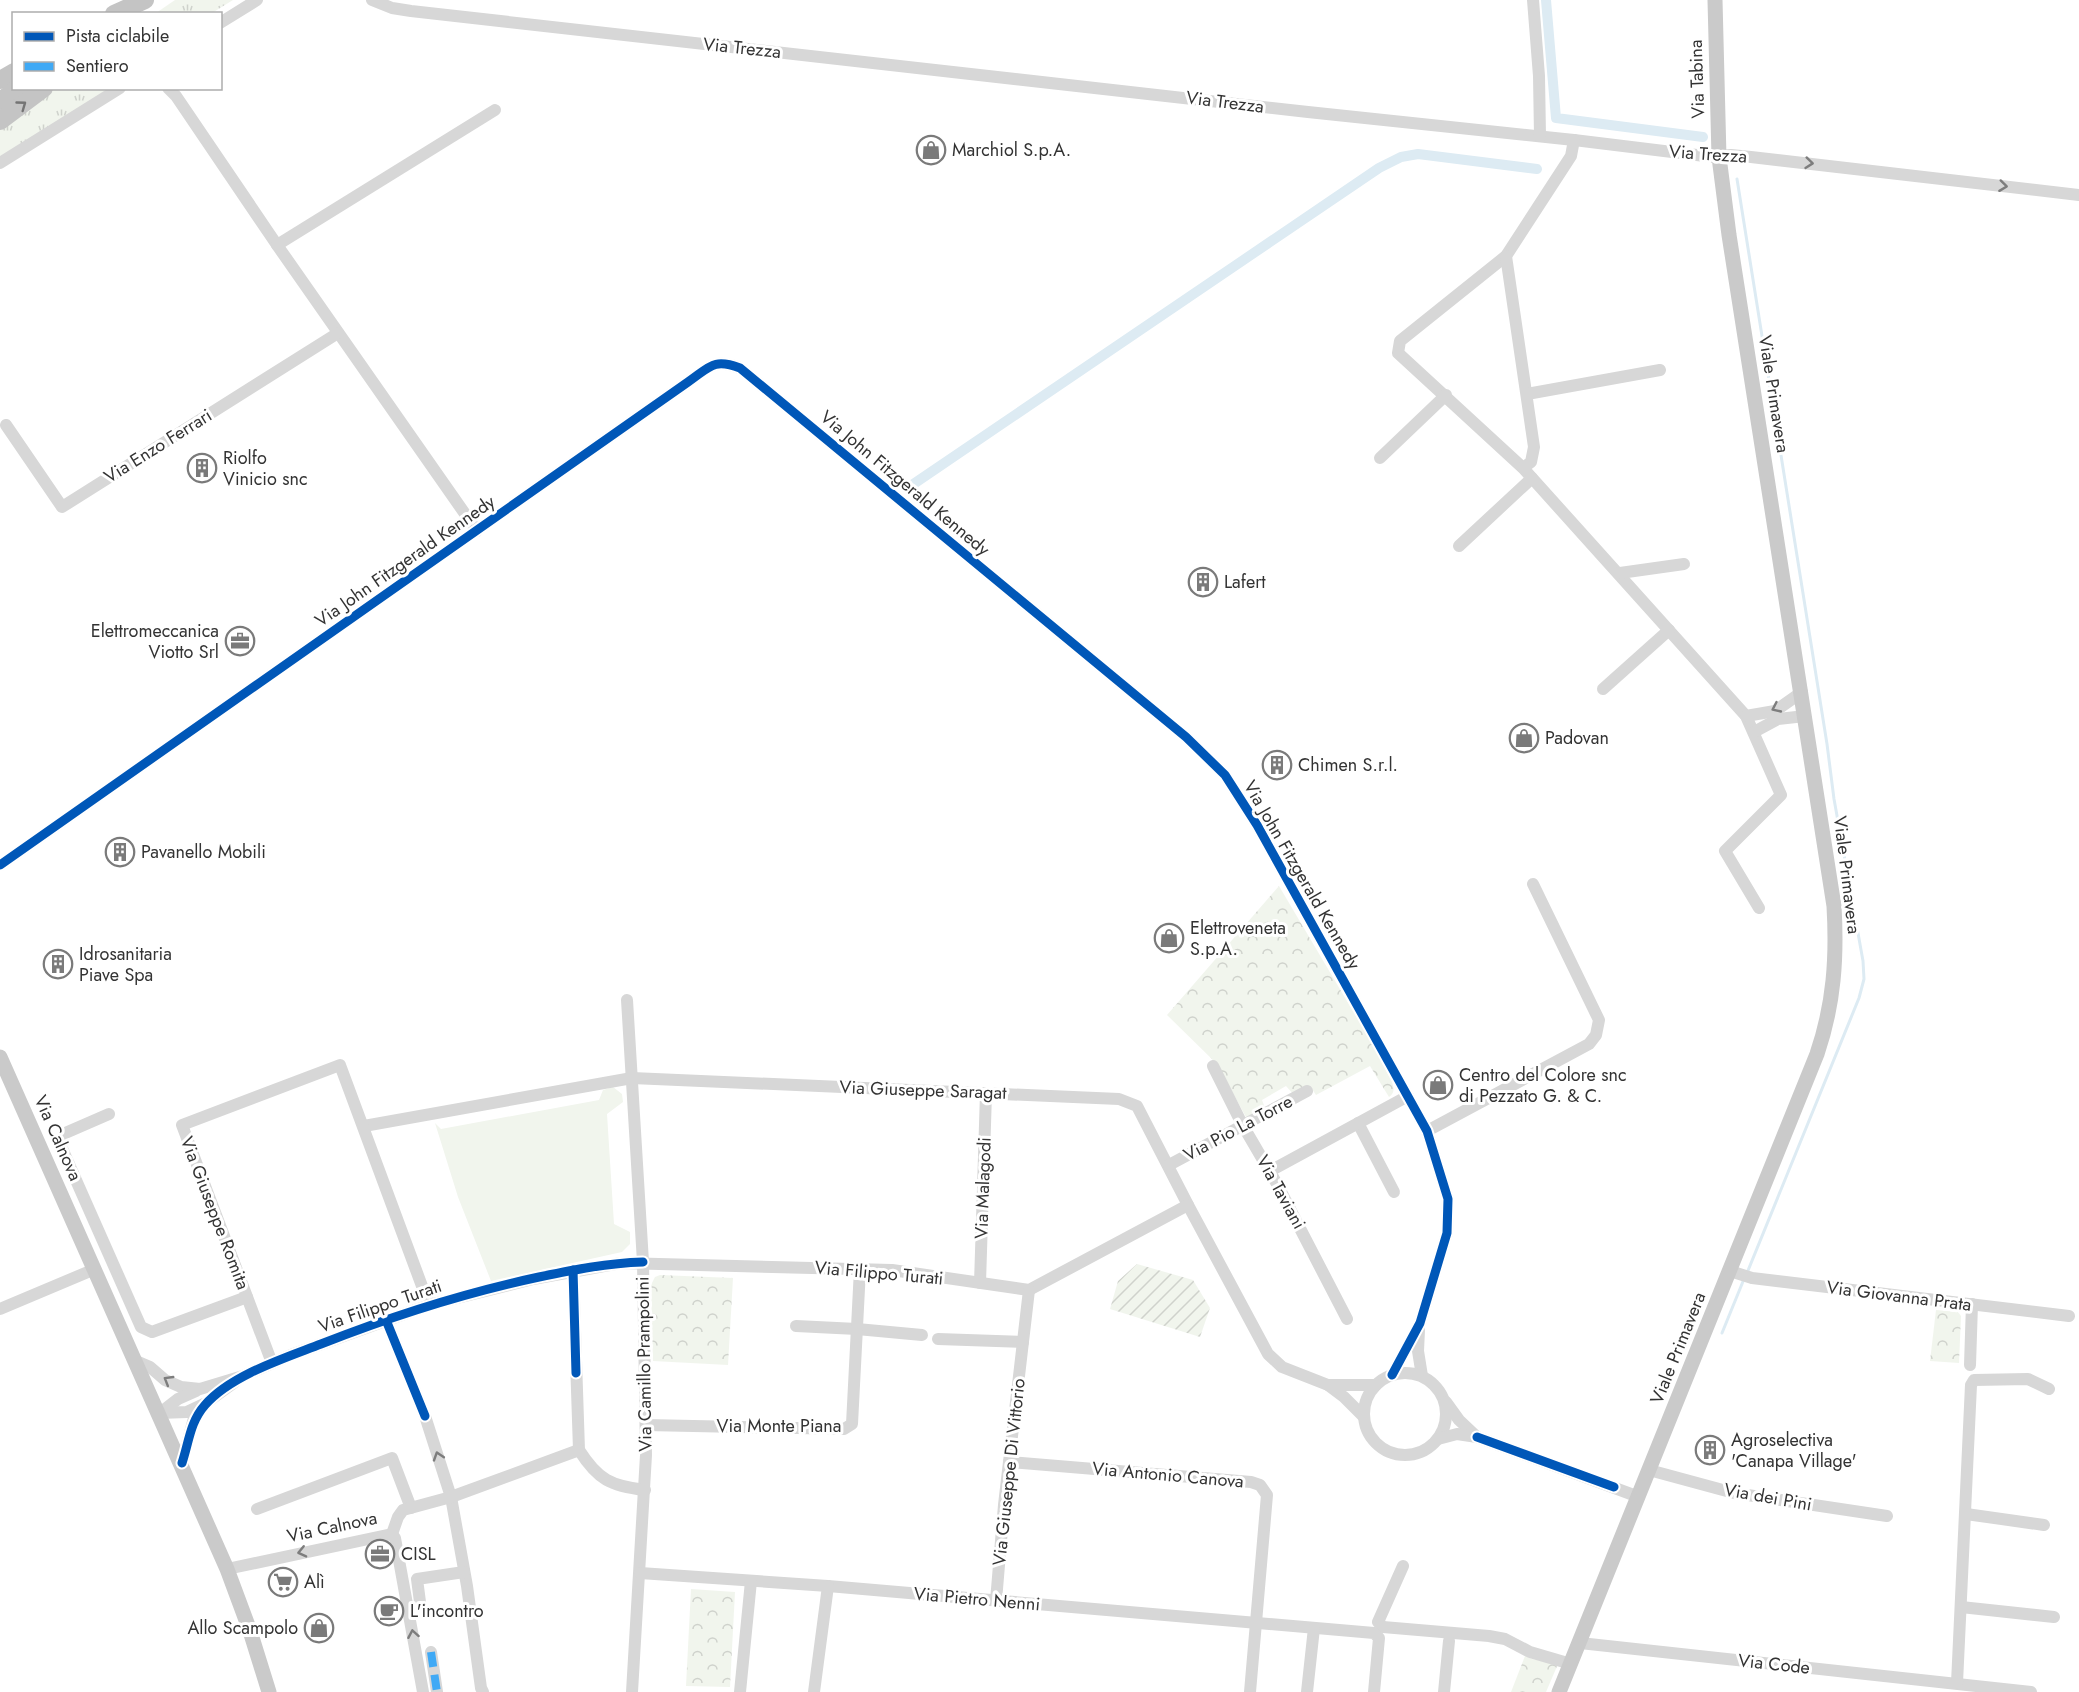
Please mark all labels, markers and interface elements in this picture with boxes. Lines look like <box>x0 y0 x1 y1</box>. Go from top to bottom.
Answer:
legend <box>12 12 222 90</box>
text: Pista ciclabile <box>66 23 169 49</box>
street label: Via Trezza <box>702 31 782 65</box>
street label: Via Tabina <box>1683 39 1711 119</box>
text: Sentiero <box>66 53 129 79</box>
street label: Via Trezza <box>1185 84 1265 120</box>
one-way arrow <box>15 101 26 112</box>
shop icon: Marchiol S.p.A. <box>915 134 947 166</box>
place label: Marchiol S.p.A. <box>952 137 1071 163</box>
street label: Via Trezza <box>1668 138 1748 170</box>
one-way arrow <box>1805 156 1814 169</box>
one-way arrow <box>1998 179 2008 192</box>
street label: Viale Primavera <box>1752 333 1796 455</box>
street label: Via Enzo Ferrari <box>99 402 217 490</box>
street label: Via John Fitzgerald Kennedy <box>814 404 996 562</box>
place label: Riolfo Vinicio snc <box>223 445 308 492</box>
building icon: Riolfo Vinicio snc <box>186 452 218 484</box>
street label: Via John Fitzgerald Kennedy <box>310 489 500 633</box>
building icon: Lafert <box>1187 566 1219 598</box>
place label: Lafert <box>1224 569 1266 595</box>
place label: Elettromeccanica Viotto Srl <box>91 618 219 665</box>
office icon: Elettromeccanica Viotto Srl <box>224 625 256 657</box>
one-way arrow <box>1771 701 1782 713</box>
shop icon: Padovan <box>1508 722 1540 754</box>
place label: Padovan <box>1545 725 1609 751</box>
building icon: Chimen S.r.l. <box>1261 749 1293 781</box>
place label: Chimen S.r.l. <box>1298 752 1398 778</box>
street label: Via John Fitzgerald Kennedy <box>1237 776 1367 974</box>
street label: Viale Primavera <box>1827 814 1867 936</box>
building icon: Pavanello Mobili <box>104 836 136 868</box>
place label: Pavanello Mobili <box>141 839 266 865</box>
place label: Elettroveneta S.p.A. <box>1190 915 1286 962</box>
shop icon: Elettroveneta S.p.A. <box>1153 922 1185 954</box>
place label: Idrosanitaria Piave Spa <box>79 941 172 988</box>
building icon: Idrosanitaria Piave Spa <box>42 948 74 980</box>
place label: Centro del Colore snc di Pezzato G. & C. <box>1459 1062 1627 1109</box>
shop icon: Centro del Colore snc di Pezzato G. & C. <box>1422 1069 1454 1101</box>
street label: Via Giuseppe Saragat <box>839 1074 1008 1106</box>
street label: Via Pio La Torre <box>1179 1088 1297 1168</box>
street label: Via Calnova <box>28 1091 88 1185</box>
street label: Via Giuseppe Romita <box>174 1133 256 1293</box>
street label: Via Malagodi <box>968 1137 998 1239</box>
street label: Via Taviani <box>1250 1150 1312 1234</box>
street label: Via Filippo Turati <box>814 1254 944 1292</box>
street label: Via Filippo Turati <box>315 1273 445 1339</box>
street label: Via Giovanna Prata <box>1825 1274 1973 1318</box>
street label: Via Camillo Prampolini <box>629 1276 659 1452</box>
street label: Viale Primavera <box>1644 1288 1712 1408</box>
one-way arrow <box>164 1376 174 1387</box>
street label: Via Giuseppe Di Vittorio <box>986 1377 1032 1567</box>
street label: Via Monte Piana <box>717 1413 841 1439</box>
place label: Agroselectiva 'Canapa Village' <box>1731 1427 1857 1474</box>
building icon: Agroselectiva 'Canapa Village' <box>1694 1434 1726 1466</box>
one-way arrow <box>433 1451 445 1462</box>
street label: Via Antonio Canova <box>1091 1455 1245 1495</box>
street label: Via dei Pini <box>1722 1476 1814 1518</box>
street label: Via Calnova <box>285 1505 379 1549</box>
office icon: CISL <box>364 1538 396 1570</box>
place label: CISL <box>401 1541 436 1567</box>
one-way arrow <box>297 1545 307 1558</box>
supermarket icon: Alì <box>267 1566 299 1598</box>
place label: Alì <box>304 1569 325 1595</box>
street label: Via Pietro Nenni <box>913 1581 1041 1617</box>
cafe icon: L'incontro <box>373 1595 405 1627</box>
place label: L'incontro <box>410 1598 484 1624</box>
shop icon: Allo Scampolo <box>303 1612 335 1644</box>
place label: Allo Scampolo <box>187 1615 298 1641</box>
one-way arrow <box>407 1630 420 1640</box>
street label: Via Code <box>1737 1647 1811 1681</box>

